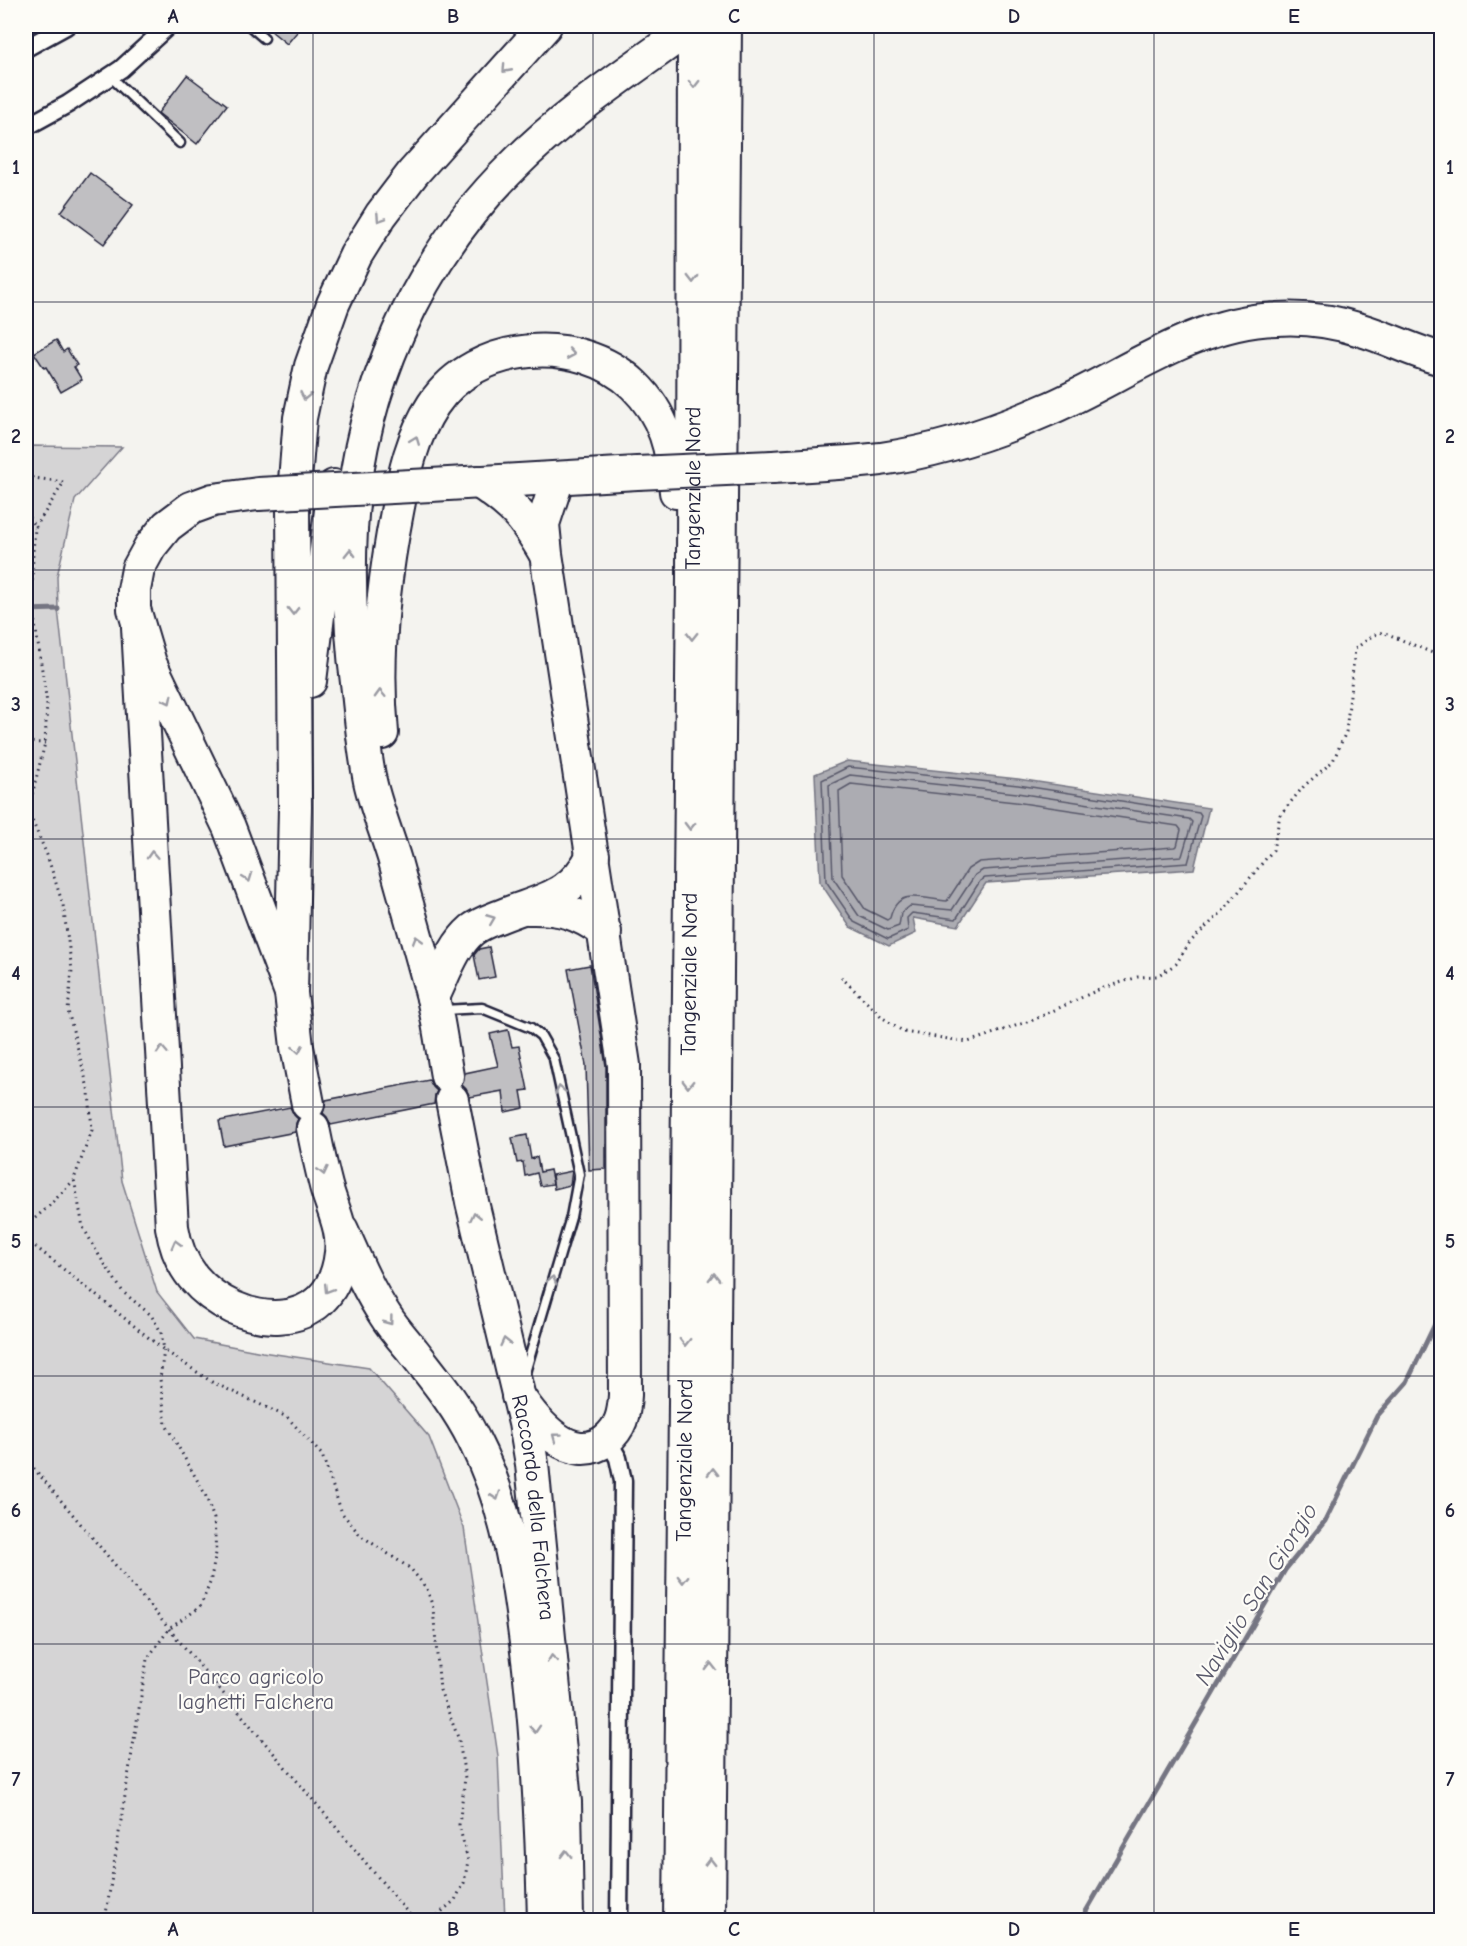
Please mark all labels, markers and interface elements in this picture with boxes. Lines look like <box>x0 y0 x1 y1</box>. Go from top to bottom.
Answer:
text: A <box>167 5 179 28</box>
text: B <box>447 5 459 28</box>
text: C <box>728 5 740 28</box>
text: D <box>1008 5 1020 28</box>
text: E <box>1288 5 1300 28</box>
one-way arrow <box>502 62 513 73</box>
one-way arrow <box>688 79 700 88</box>
text: 1 <box>12 156 20 179</box>
text: 1 <box>1446 156 1454 179</box>
one-way arrow <box>376 211 387 222</box>
one-way arrow <box>687 274 700 283</box>
one-way arrow <box>566 347 576 360</box>
one-way arrow <box>299 391 312 401</box>
street label: Tangenziale Nord <box>680 407 706 570</box>
text: 2 <box>11 425 21 448</box>
text: 2 <box>1445 425 1455 448</box>
one-way arrow <box>408 435 421 445</box>
one-way arrow <box>344 549 356 558</box>
one-way arrow <box>287 606 299 615</box>
one-way arrow <box>686 632 698 641</box>
one-way arrow <box>374 689 386 698</box>
text: 3 <box>11 693 21 716</box>
text: 3 <box>1445 693 1455 716</box>
one-way arrow <box>161 694 172 705</box>
one-way arrow <box>684 822 696 831</box>
one-way arrow <box>145 850 158 859</box>
one-way arrow <box>241 872 253 883</box>
street label: Tangenziale Nord <box>675 892 703 1056</box>
one-way arrow <box>485 914 496 926</box>
one-way arrow <box>412 936 424 946</box>
text: 4 <box>11 962 21 985</box>
text: 4 <box>1445 962 1455 985</box>
one-way arrow <box>291 1044 303 1053</box>
one-way arrow <box>156 1045 169 1054</box>
one-way arrow <box>682 1080 694 1089</box>
one-way arrow <box>555 1085 568 1095</box>
one-way arrow <box>315 1166 328 1176</box>
one-way arrow <box>469 1211 482 1221</box>
text: 5 <box>11 1230 21 1253</box>
text: 5 <box>1445 1230 1455 1253</box>
one-way arrow <box>171 1239 183 1250</box>
one-way arrow <box>708 1273 720 1282</box>
one-way arrow <box>545 1275 558 1285</box>
one-way arrow <box>324 1282 335 1293</box>
one-way arrow <box>382 1314 393 1325</box>
one-way arrow <box>500 1338 513 1348</box>
one-way arrow <box>679 1338 691 1347</box>
street label: Tangenziale Nord <box>671 1378 698 1542</box>
street label: Raccordo della Falchera <box>506 1392 560 1622</box>
one-way arrow <box>552 1434 563 1445</box>
one-way arrow <box>707 1468 719 1477</box>
one-way arrow <box>489 1490 501 1500</box>
water label: Naviglio San Giorgio <box>1189 1498 1323 1690</box>
text: 6 <box>11 1499 21 1522</box>
text: 6 <box>1445 1499 1455 1522</box>
one-way arrow <box>677 1575 689 1584</box>
one-way arrow <box>546 1655 559 1664</box>
one-way arrow <box>705 1663 717 1672</box>
park label: Parco agricolo laghetti Falchera <box>178 1664 334 1715</box>
one-way arrow <box>528 1724 541 1733</box>
text: 7 <box>12 1768 21 1791</box>
text: 7 <box>1446 1768 1455 1791</box>
one-way arrow <box>559 1849 572 1858</box>
one-way arrow <box>703 1858 716 1867</box>
text: A <box>167 1918 179 1941</box>
text: B <box>447 1918 459 1941</box>
text: C <box>728 1918 740 1941</box>
text: D <box>1008 1918 1020 1941</box>
text: E <box>1288 1918 1300 1941</box>

